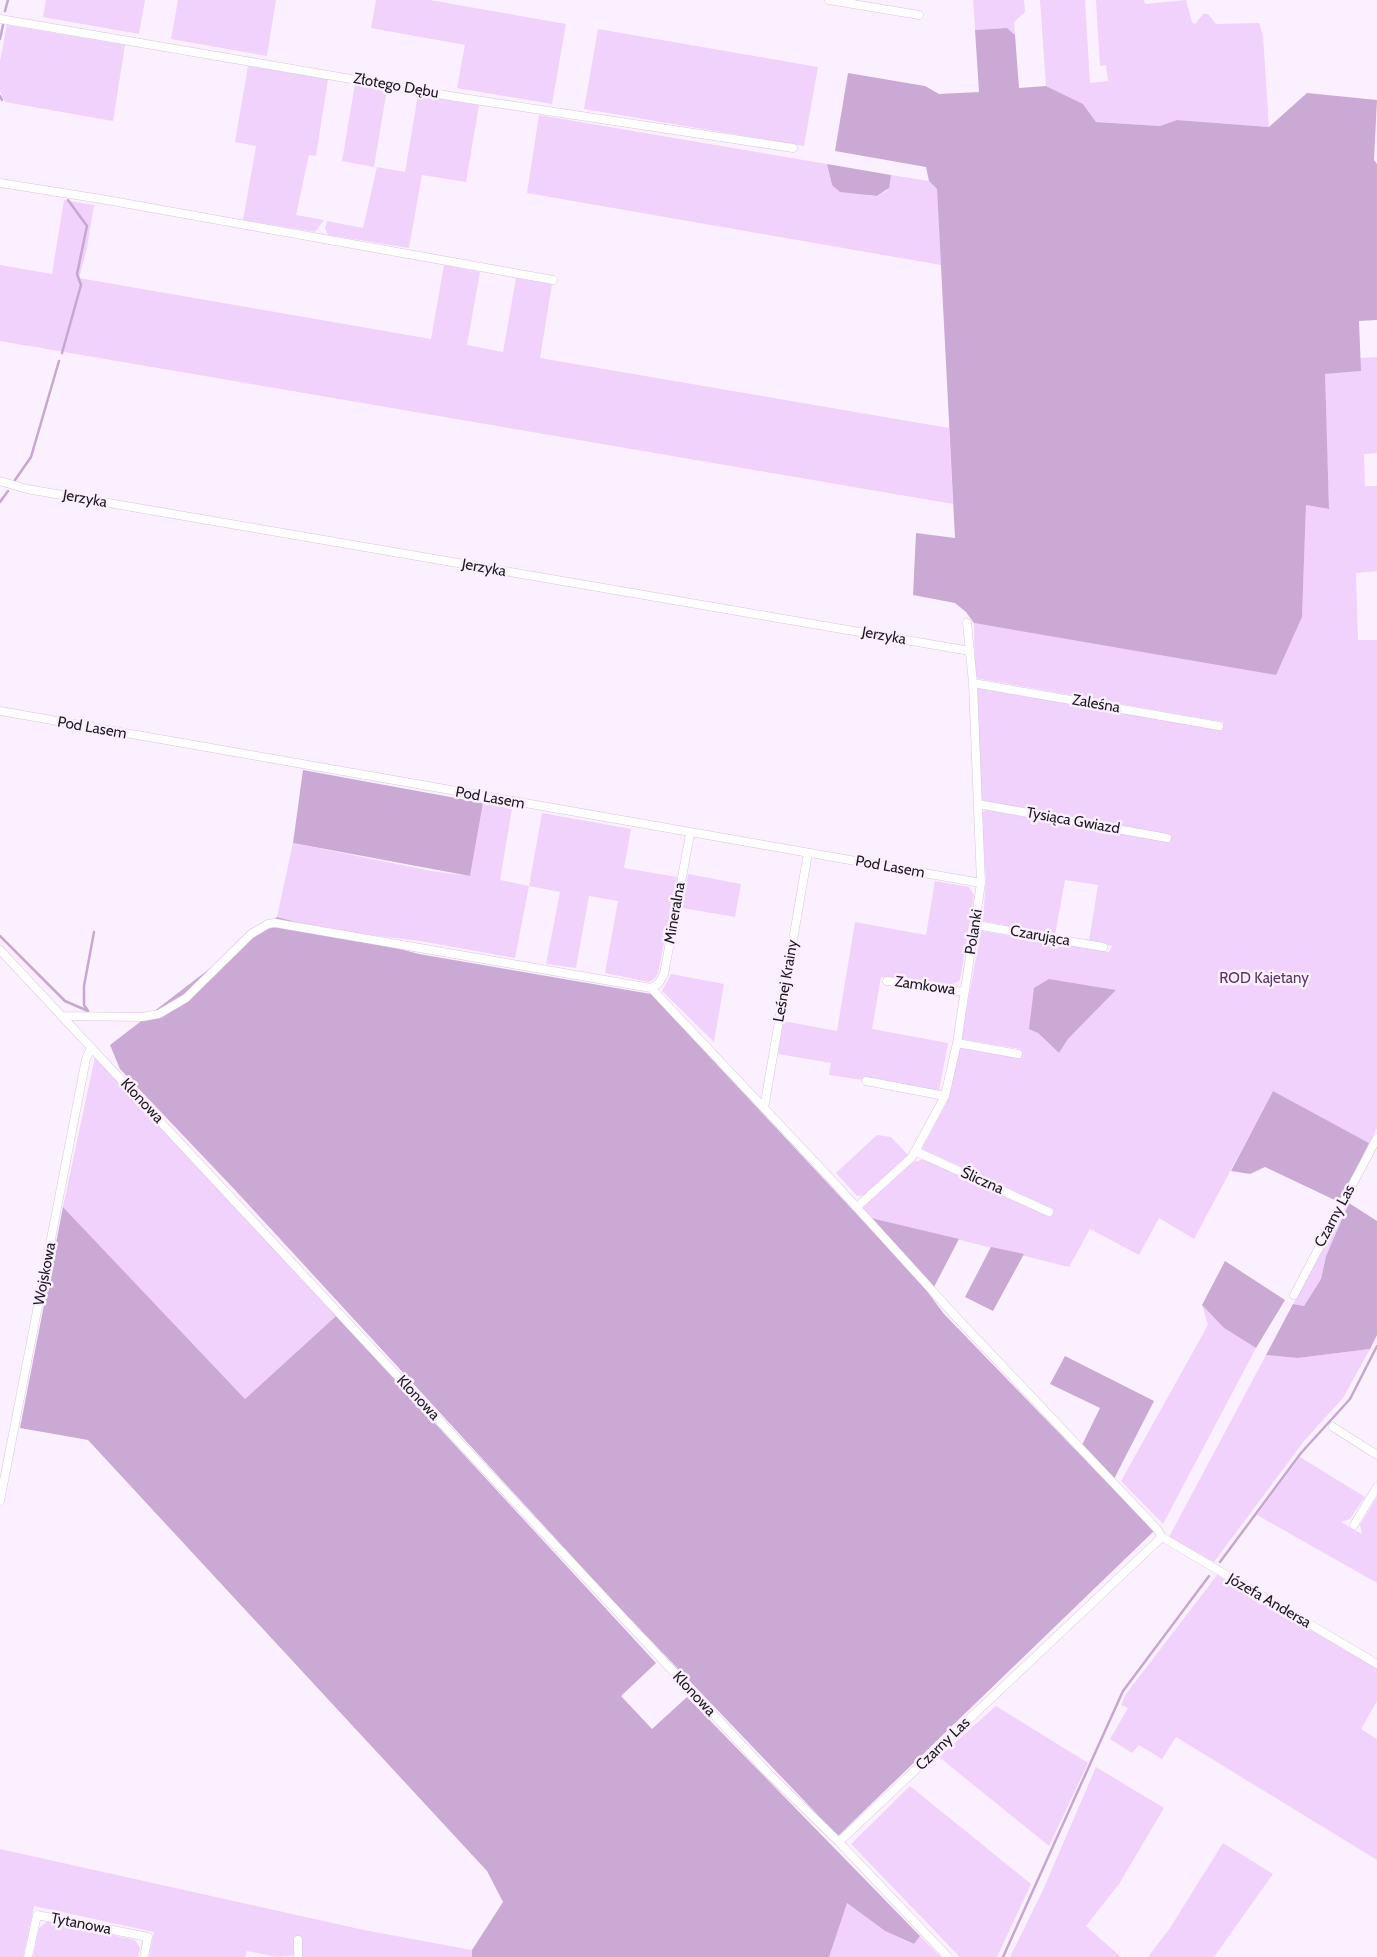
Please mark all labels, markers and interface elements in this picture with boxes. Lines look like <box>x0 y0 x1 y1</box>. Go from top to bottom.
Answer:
street label: Złotego Dębu <box>352 70 440 102</box>
street label: Jerzyka <box>62 486 108 512</box>
street label: Jerzyka <box>461 555 507 581</box>
street label: Jerzyka <box>861 623 907 649</box>
street label: Zaleśna <box>1071 691 1121 717</box>
street label: Pod Lasem <box>56 713 128 743</box>
street label: Pod Lasem <box>454 783 526 813</box>
street label: Tysiąca Gwiazd <box>1025 804 1121 838</box>
street label: Pod Lasem <box>854 852 926 882</box>
street label: Mineralna <box>661 881 689 945</box>
street label: Polanki <box>962 908 986 956</box>
street label: Czarująca <box>1009 922 1071 950</box>
street label: Leśnej Krainy <box>770 939 802 1023</box>
park label: ROD Kajetany <box>1219 970 1309 988</box>
street label: Zamkowa <box>894 973 956 999</box>
street label: Klonowa <box>117 1075 167 1127</box>
street label: Śliczna <box>958 1164 1006 1198</box>
street label: Czarny Las <box>1311 1182 1359 1250</box>
street label: Wojskowa <box>30 1241 60 1307</box>
street label: Klonowa <box>393 1372 443 1424</box>
street label: Józefa Andersa <box>1224 1570 1314 1632</box>
street label: Klonowa <box>669 1668 719 1720</box>
street label: Czarny Las <box>912 1714 974 1774</box>
street label: Tytanowa <box>49 1909 113 1939</box>

